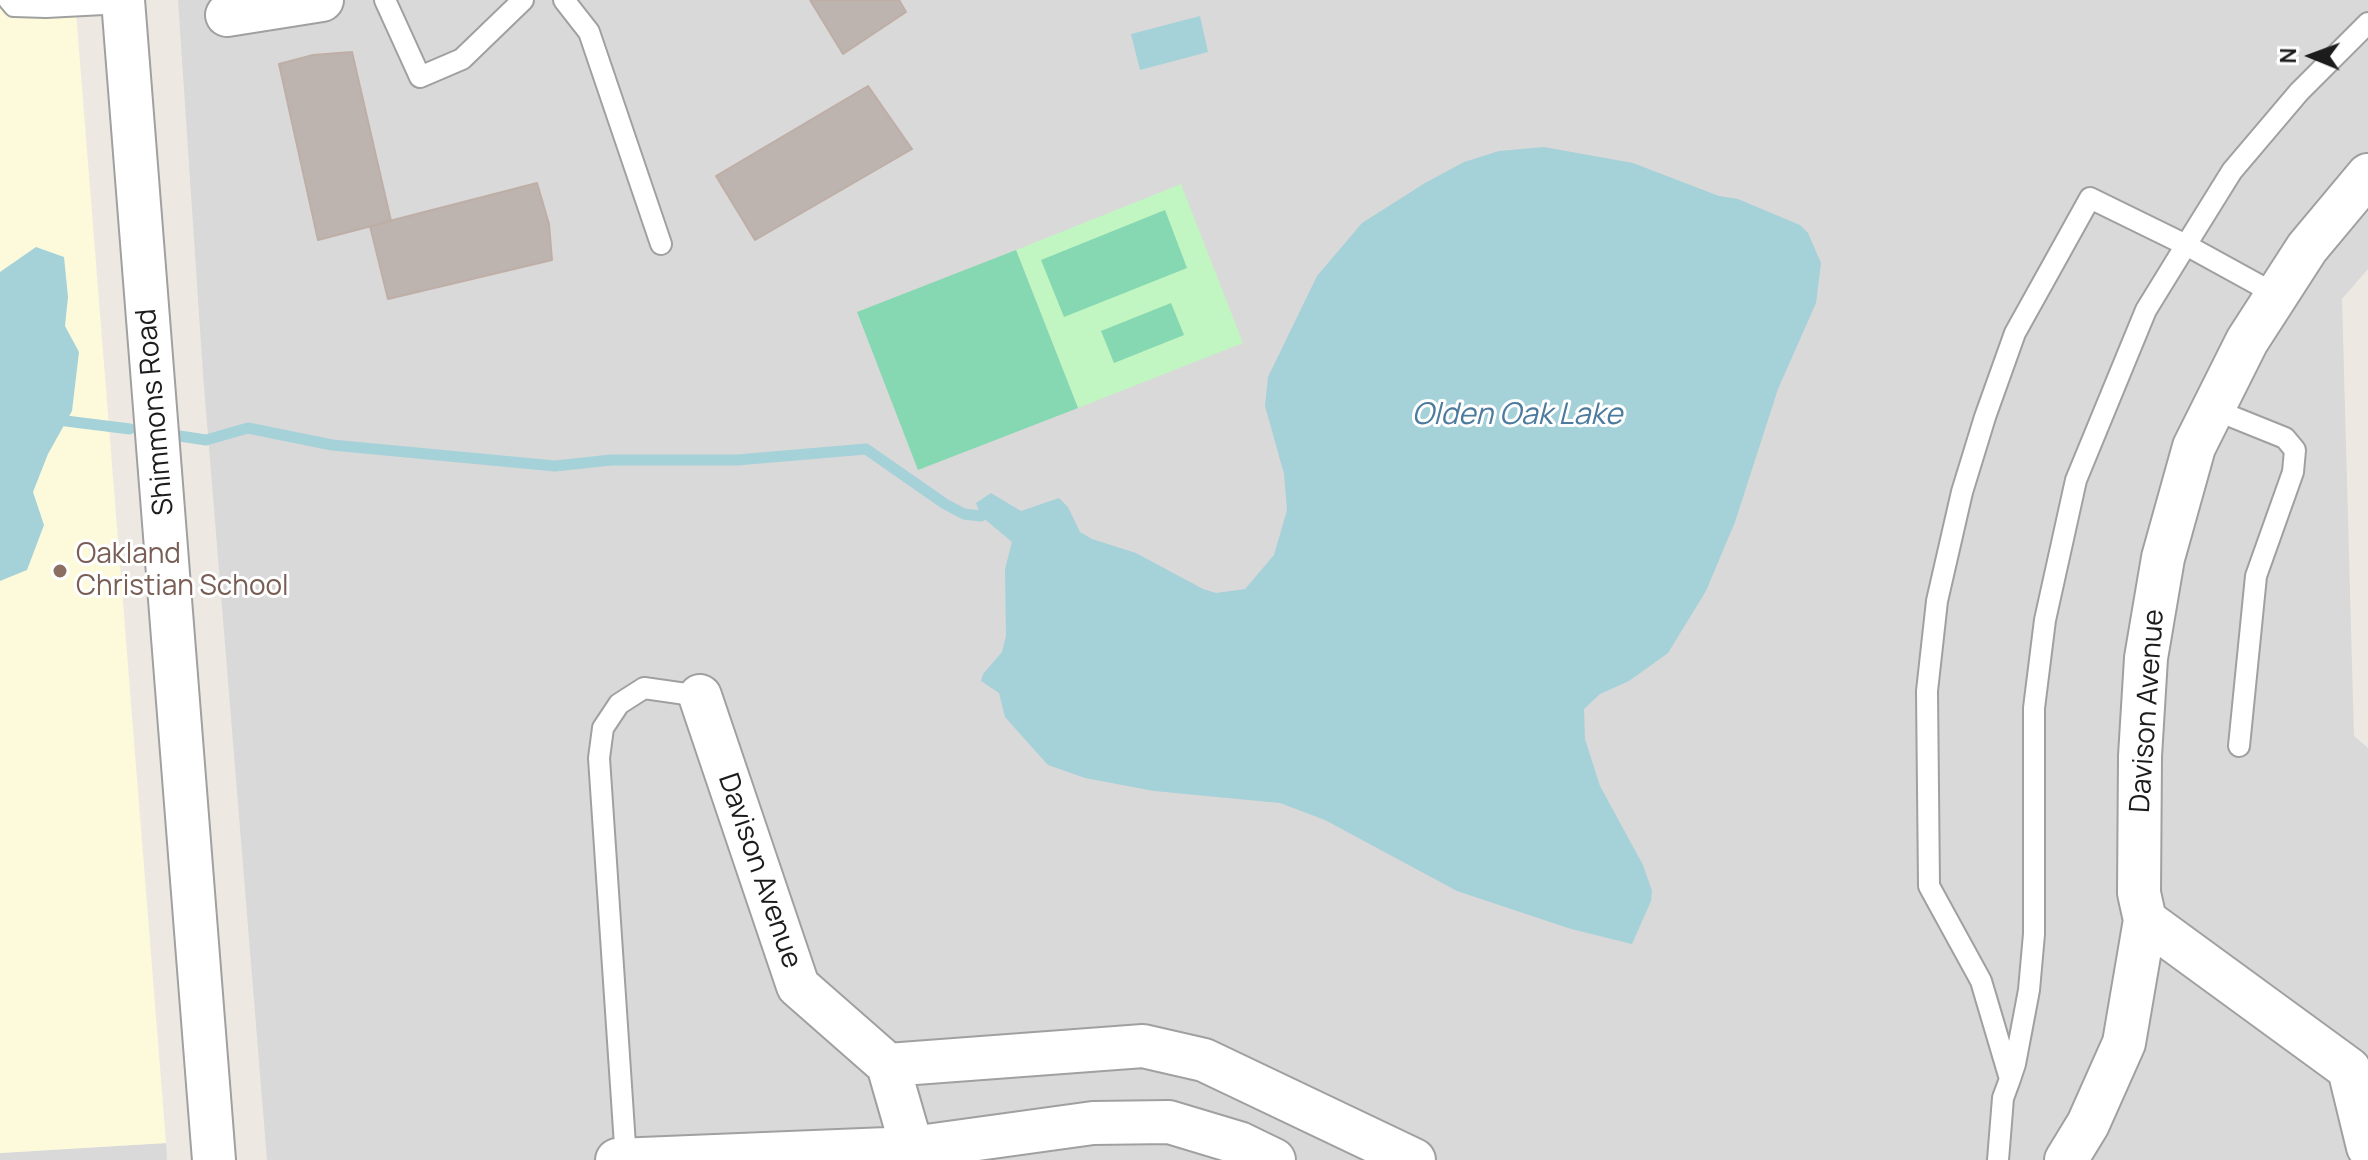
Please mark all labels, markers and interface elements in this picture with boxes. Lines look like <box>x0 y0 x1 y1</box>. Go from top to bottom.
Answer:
north arrow <box>2272 16 2352 96</box>
text: N <box>2273 47 2303 64</box>
street label: Shimmons Road <box>130 307 182 517</box>
water label: Olden Oak Lake <box>1412 398 1622 434</box>
place label: Oakland Christian School <box>76 538 289 604</box>
marker: Oakland Christian School <box>51 562 69 580</box>
street label: Davison Avenue <box>2124 608 2172 814</box>
street label: Davison Avenue <box>710 769 808 973</box>

